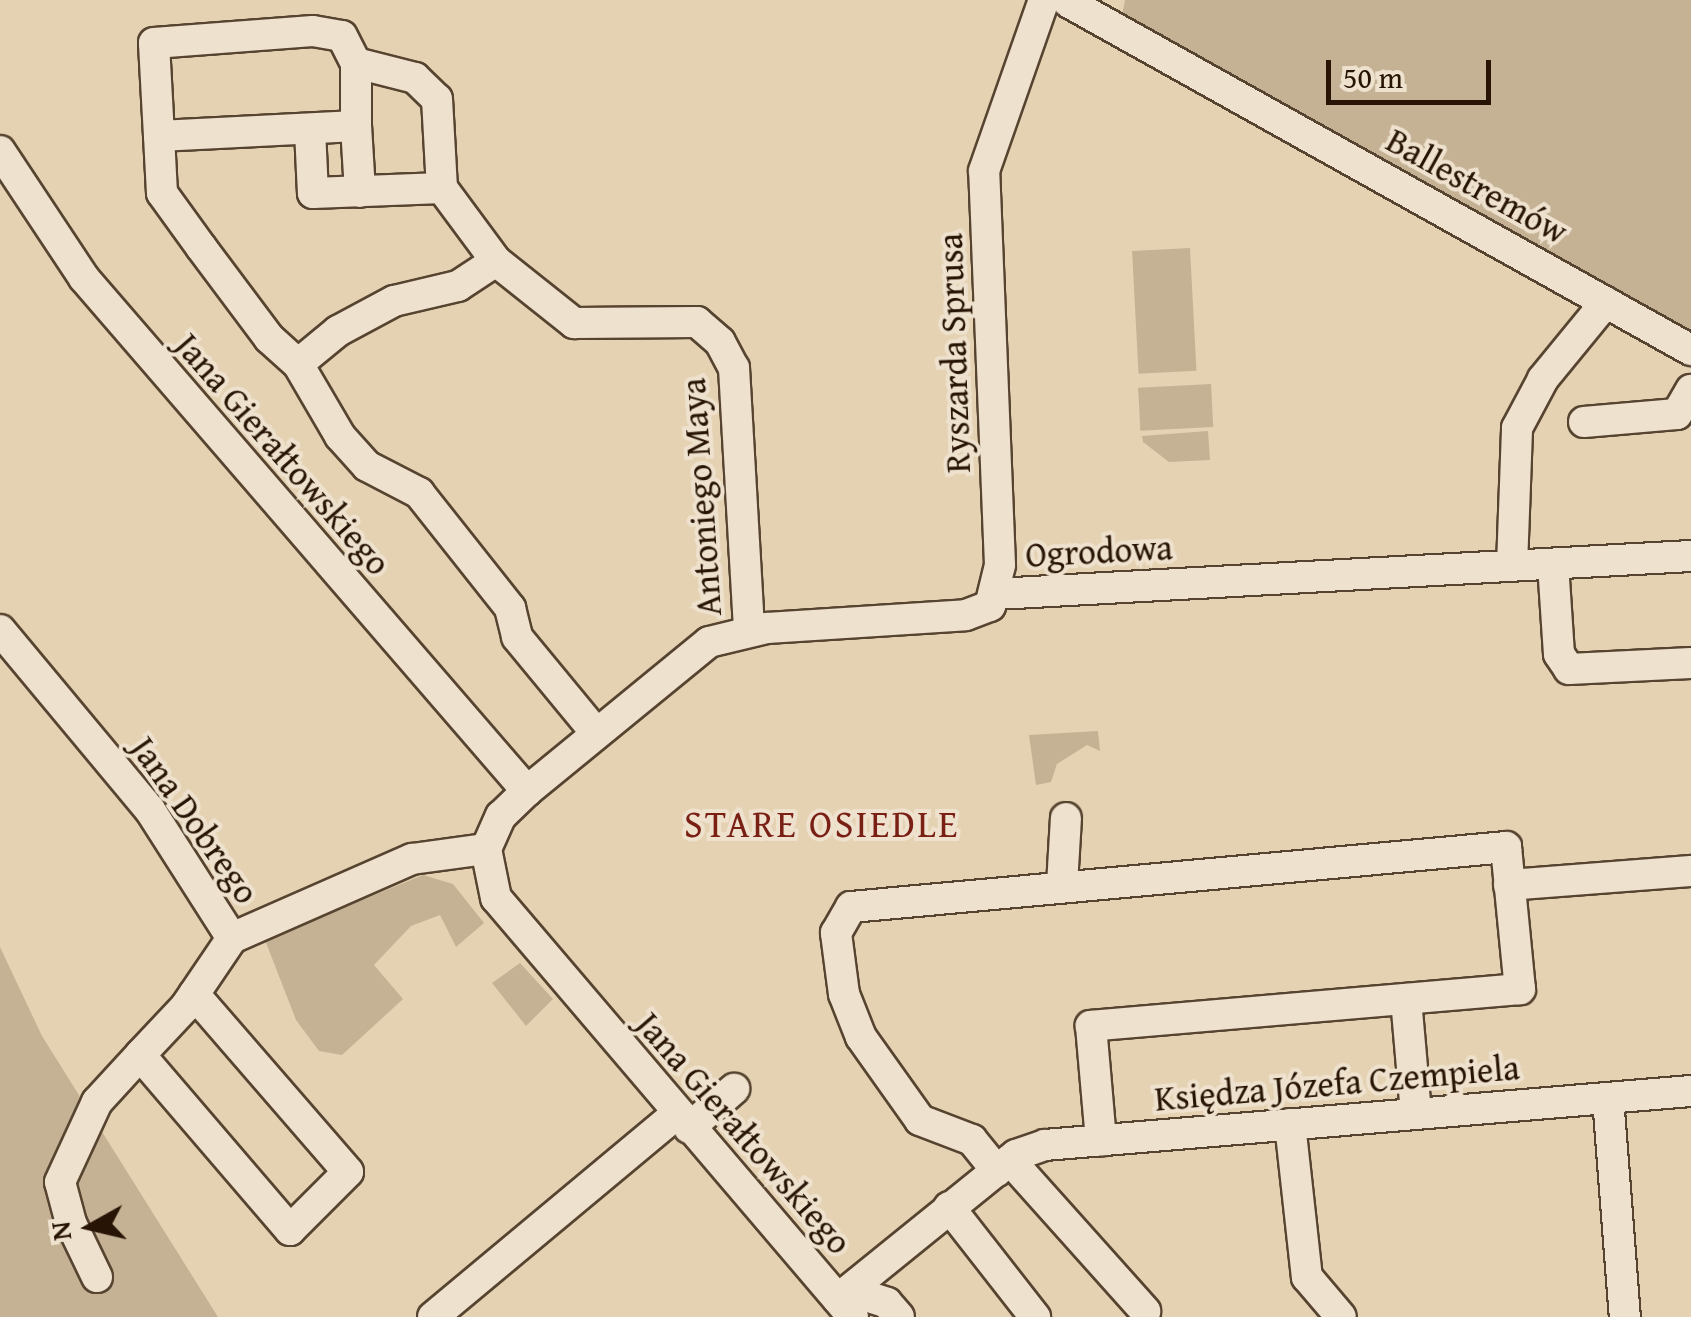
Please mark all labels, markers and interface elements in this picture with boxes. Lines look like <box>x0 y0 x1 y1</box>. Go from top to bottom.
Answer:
scale bar <box>1331 40 1496 102</box>
text: 50 m <box>1343 55 1403 99</box>
street label: Ballestremów <box>1379 119 1575 253</box>
street label: Ryszarda Sprusa <box>929 232 979 474</box>
street label: Jana Gierałtowskiego <box>166 324 400 584</box>
street label: Antoniego Maya <box>672 376 730 618</box>
street label: Ogrodowa <box>1024 526 1174 576</box>
street label: Jana Dobrego <box>122 728 268 912</box>
district label: STARE OSIEDLE <box>684 801 960 847</box>
street label: Jana Gierałtowskiego <box>627 1003 861 1263</box>
street label: Księdza Józefa Czempiela <box>1153 1046 1521 1120</box>
north arrow <box>40 1177 140 1277</box>
text: N <box>38 1219 81 1243</box>

